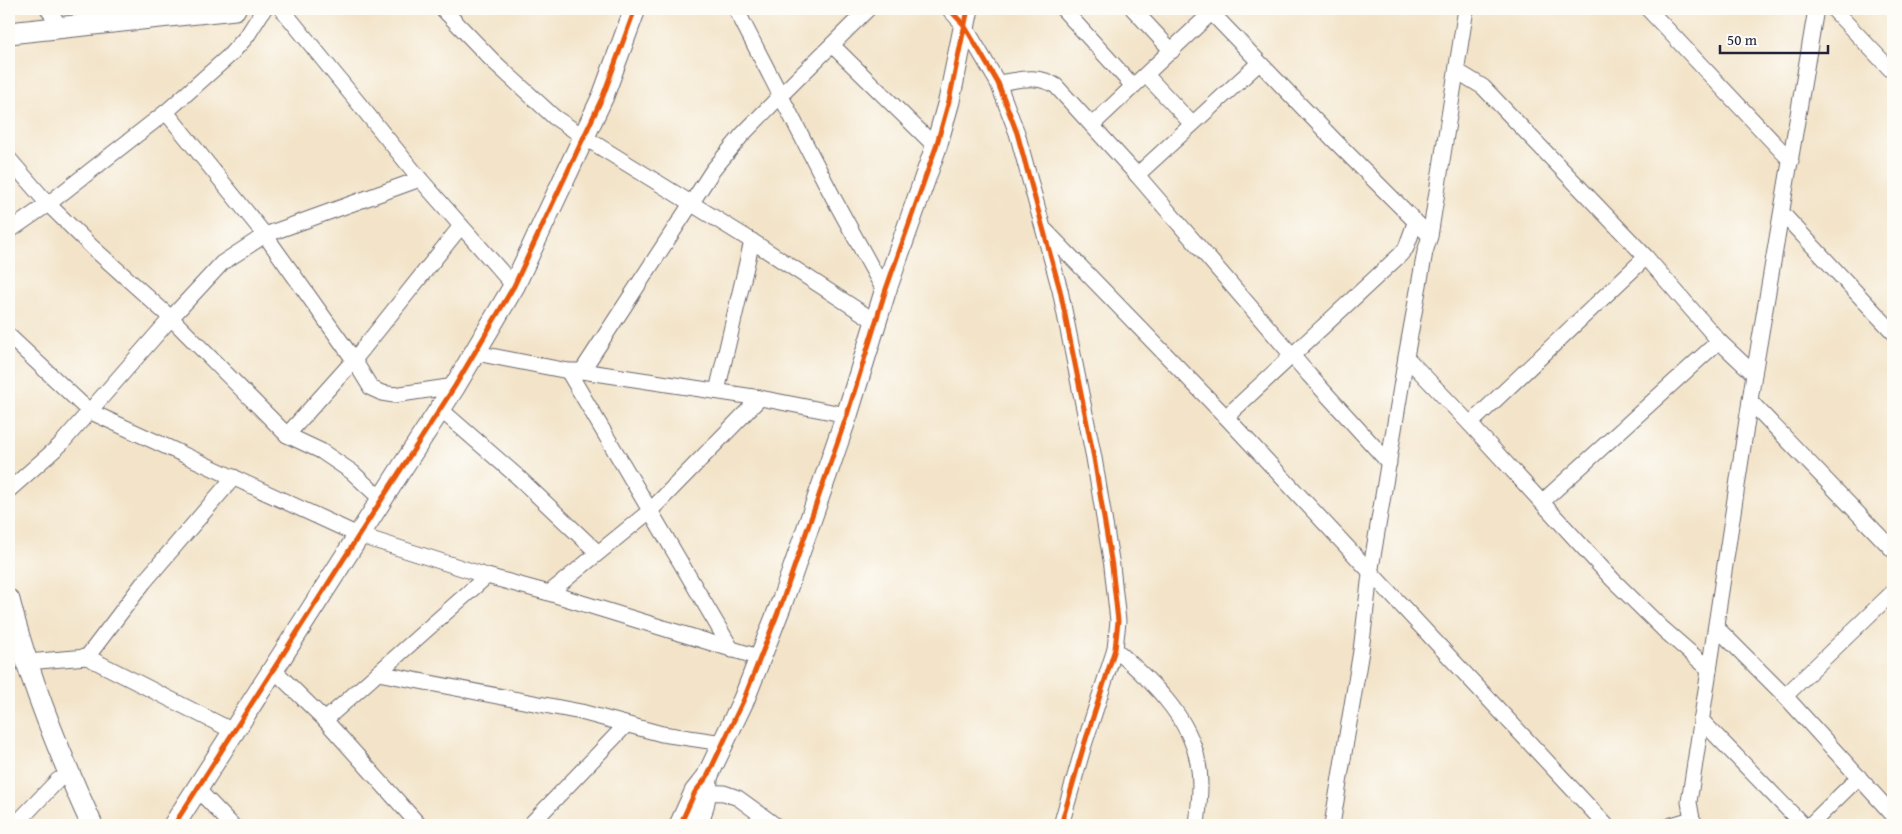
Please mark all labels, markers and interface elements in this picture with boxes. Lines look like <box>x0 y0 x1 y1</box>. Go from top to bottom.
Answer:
scale bar <box>1720 22 1827 54</box>
text: 50 m <box>1727 29 1758 50</box>

